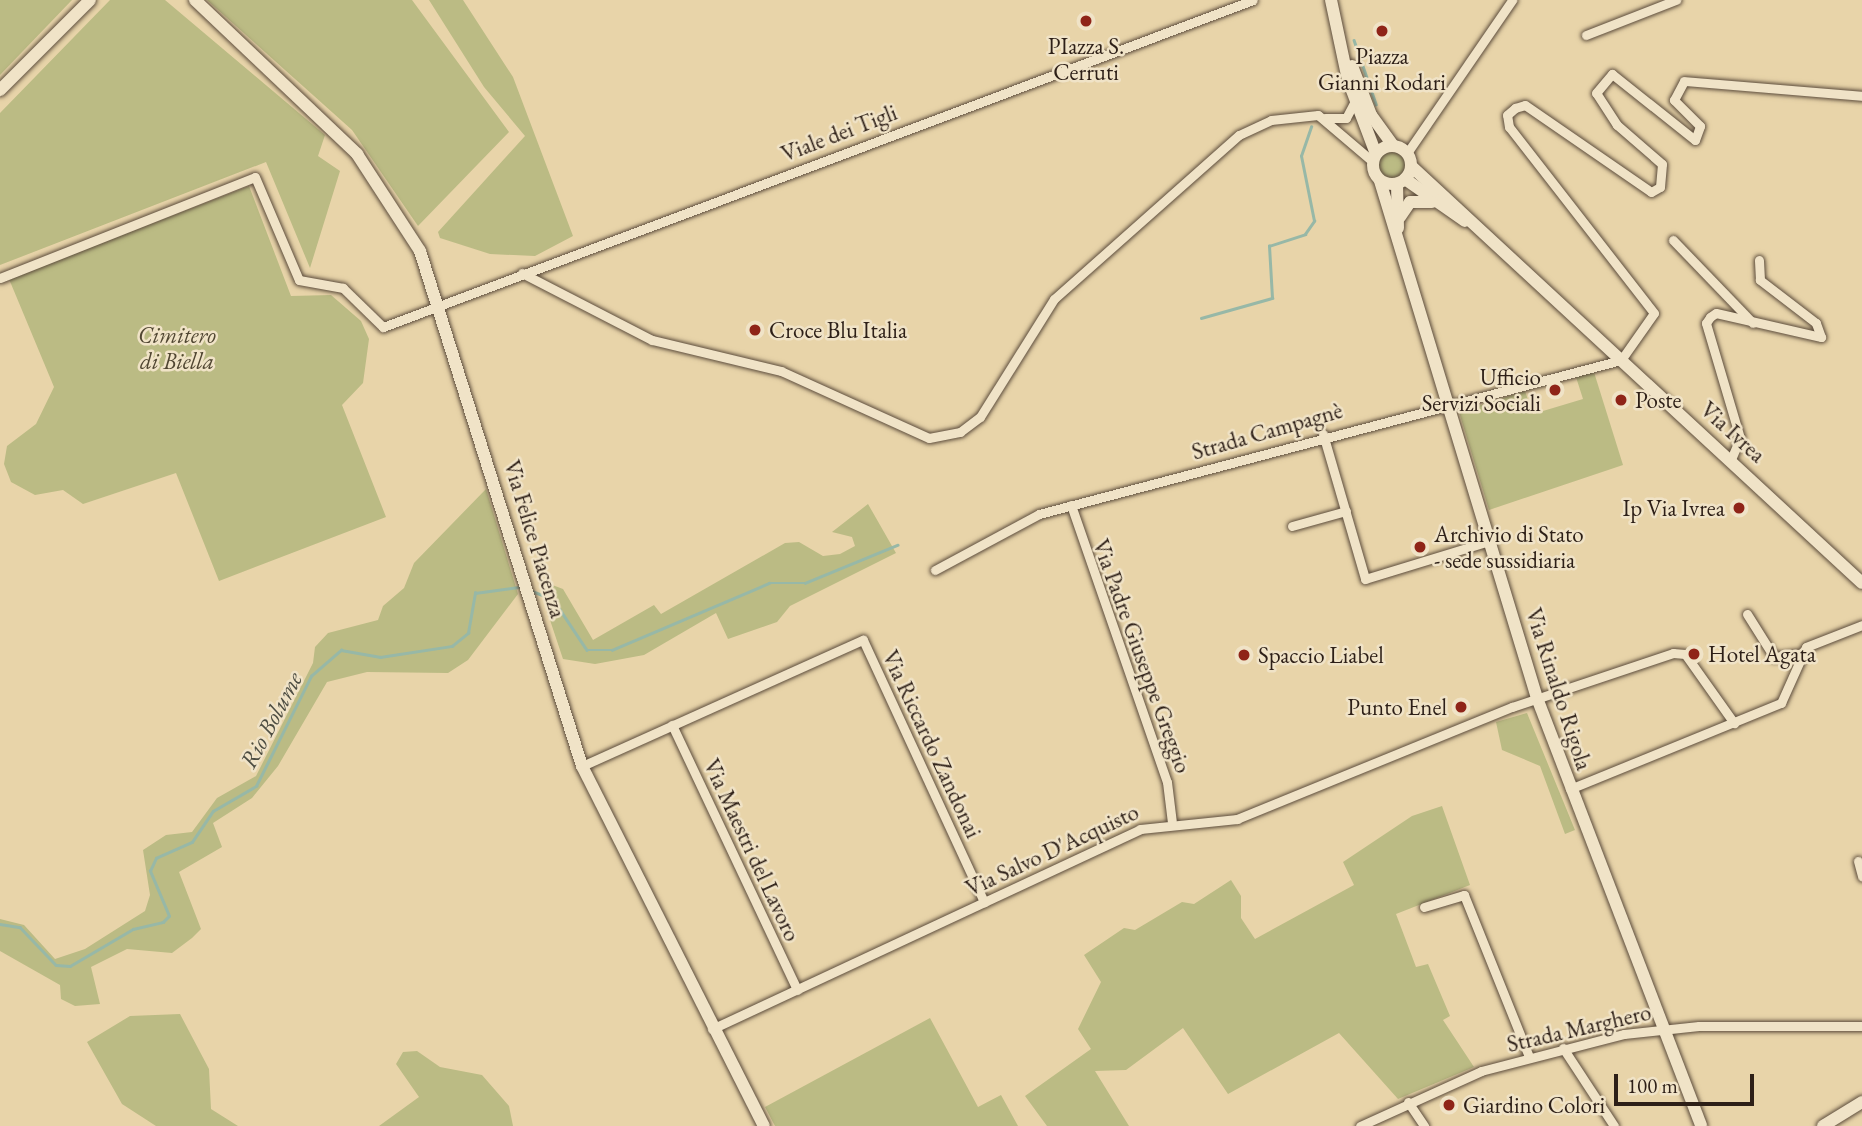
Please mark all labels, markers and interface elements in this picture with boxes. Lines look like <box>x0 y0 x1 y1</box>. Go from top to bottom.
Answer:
marker: PIazza S. Cerruti <box>1078 13 1094 29</box>
marker: Piazza Gianni Rodari <box>1374 23 1390 39</box>
place label: PIazza S. Cerruti <box>1048 32 1124 86</box>
place label: Piazza Gianni Rodari <box>1318 42 1446 96</box>
street label: Viale dei Tigli <box>777 98 901 168</box>
place label: Croce Blu Italia <box>769 316 907 344</box>
park label: Cimitero di Biella <box>138 321 216 375</box>
marker: Croce Blu Italia <box>747 322 763 338</box>
place label: Ufficio Servizi Sociali <box>1422 363 1541 417</box>
marker: Ufficio Servizi Sociali <box>1547 382 1563 398</box>
place label: Poste <box>1635 386 1682 414</box>
marker: Poste <box>1613 392 1629 408</box>
street label: Strada Campagnè <box>1189 396 1345 466</box>
street label: Via Ivrea <box>1695 396 1771 468</box>
street label: Via Felice Piacenza <box>498 457 572 621</box>
place label: Ip Via Ivrea <box>1623 494 1725 522</box>
marker: Ip Via Ivrea <box>1731 500 1747 516</box>
place label: Archivio di Stato - sede sussidiaria <box>1434 520 1584 574</box>
street label: Via Padre Giuseppe Greggio <box>1087 535 1197 777</box>
marker: Archivio di Stato - sede sussidiaria <box>1412 539 1428 555</box>
street label: Via Rinaldo Rigola <box>1520 605 1598 773</box>
place label: Hotel Agata <box>1708 640 1816 668</box>
place label: Spaccio Liabel <box>1258 641 1384 669</box>
street label: Via Riccardo Zandonai <box>876 646 988 842</box>
marker: Hotel Agata <box>1686 646 1702 662</box>
marker: Spaccio Liabel <box>1236 647 1252 663</box>
water label: Rio Bolume <box>234 667 308 773</box>
place label: Punto Enel <box>1347 693 1447 721</box>
marker: Punto Enel <box>1453 699 1469 715</box>
street label: Via Maestri del Lavoro <box>698 754 806 946</box>
street label: Via Salvo D'Acquisto <box>961 798 1143 902</box>
street label: Strada Marghero <box>1504 998 1654 1058</box>
scale bar <box>1617 1060 1757 1104</box>
text: 100 m <box>1627 1072 1678 1099</box>
place label: Giardino Colori <box>1463 1091 1605 1119</box>
marker: Giardino Colori <box>1441 1097 1457 1113</box>

